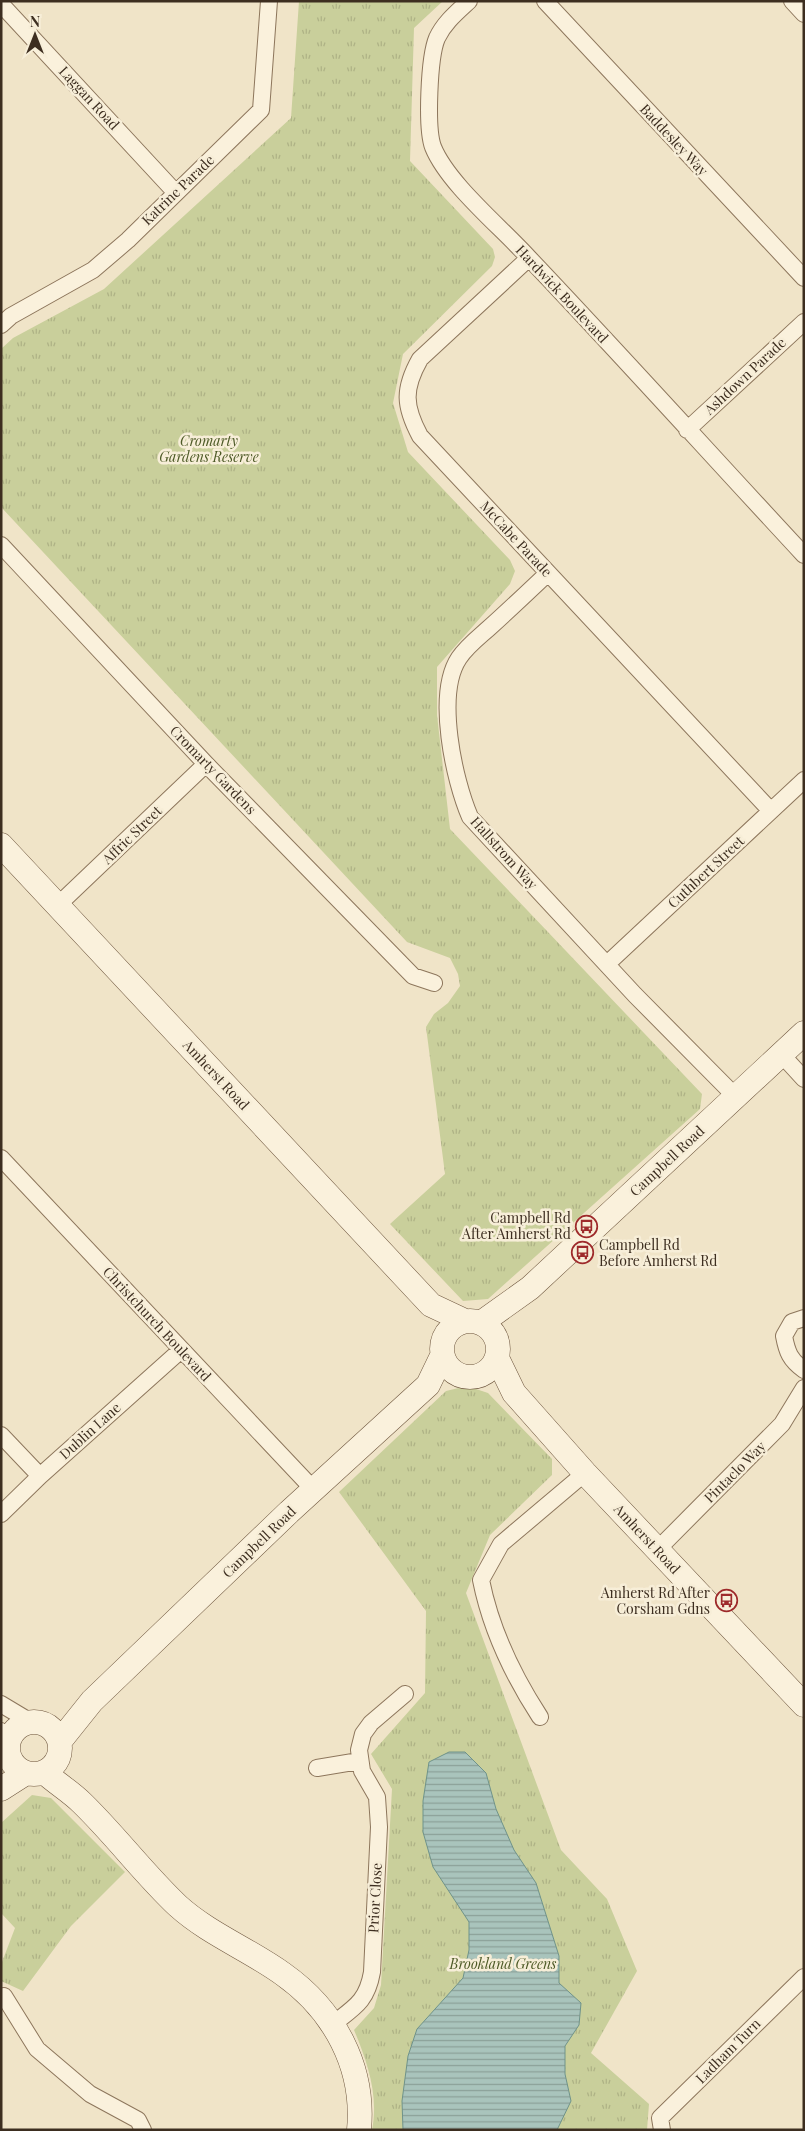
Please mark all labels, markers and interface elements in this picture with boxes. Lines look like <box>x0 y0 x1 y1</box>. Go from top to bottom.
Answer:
north arrow <box>10 10 60 60</box>
text: N <box>30 12 40 31</box>
street label: Laggan Road <box>55 62 124 134</box>
street label: Baddesley Way <box>636 100 713 180</box>
street label: Katrine Parade <box>137 150 218 229</box>
street label: Hardwick Boulevard <box>512 241 613 347</box>
street label: Ashdown Parade <box>699 333 790 419</box>
park label: Cromarty Gardens Reserve <box>159 431 259 466</box>
street label: McCabe Parade <box>476 497 556 581</box>
street label: Cromarty Gardens <box>166 721 261 818</box>
street label: Affric Street <box>97 801 166 869</box>
street label: Hallstrom Way <box>467 812 542 893</box>
street label: Cuthbert Street <box>663 831 749 912</box>
street label: Amherst Road <box>178 1035 254 1114</box>
street label: Campbell Road <box>625 1121 708 1200</box>
place label: Campbell Rd After Amherst Rd <box>461 1208 571 1243</box>
bus stop icon: Campbell Rd After Amherst Rd <box>575 1214 599 1238</box>
place label: Campbell Rd Before Amherst Rd <box>599 1235 717 1270</box>
bus stop icon: Campbell Rd Before Amherst Rd <box>571 1241 595 1265</box>
street label: Christchurch Boulevard <box>99 1262 216 1385</box>
street label: Dublin Lane <box>55 1398 124 1463</box>
street label: Pintaclo Way <box>700 1437 770 1507</box>
street label: Amherst Road <box>609 1499 685 1578</box>
street label: Campbell Road <box>218 1502 300 1582</box>
place label: Amherst Rd After Corsham Gdns <box>600 1583 711 1618</box>
bus stop icon: Amherst Rd After Corsham Gdns <box>714 1589 738 1613</box>
street label: Prior Close <box>363 1862 386 1933</box>
park label: Brookland Greens <box>449 1954 557 1973</box>
street label: Ladham Turn <box>691 2014 765 2087</box>

